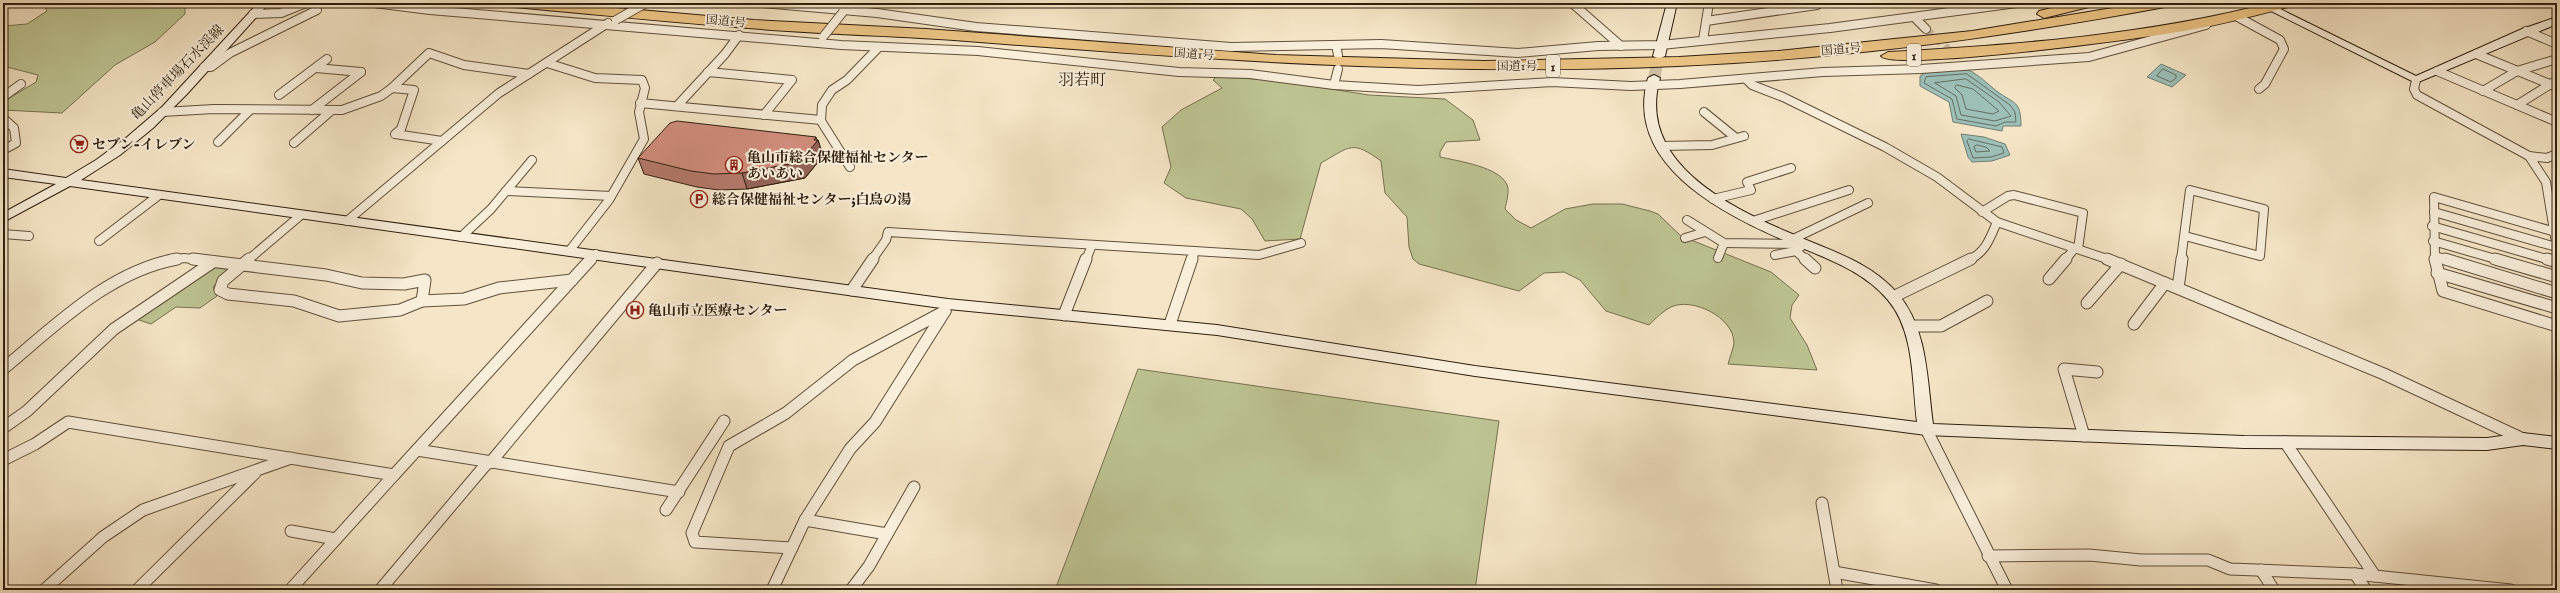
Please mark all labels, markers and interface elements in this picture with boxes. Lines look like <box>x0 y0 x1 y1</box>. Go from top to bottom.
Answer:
street label: 国道1号 <box>705 12 747 31</box>
street label: 亀山停車場石水渓線 <box>127 21 228 124</box>
street label: 国道1号 <box>1820 40 1862 59</box>
road number: 1 <box>1907 44 1921 66</box>
street label: 国道1号 <box>1173 46 1215 63</box>
road number: 1 <box>1546 55 1560 77</box>
street label: 国道1号 <box>1497 59 1537 74</box>
district label: 羽若町 <box>1058 71 1106 91</box>
supermarket icon: セブン-イレブン <box>69 134 89 154</box>
place label: セブン-イレブン <box>92 136 195 154</box>
place label: 亀山市総合保健福祉センター あいあい <box>747 149 928 183</box>
building icon: 亀山市総合保健福祉センター あいあい <box>724 155 744 175</box>
parking icon: 総合保健福祉センター;白鳥の湯 <box>689 189 709 209</box>
place label: 総合保健福祉センター;白鳥の湯 <box>712 191 911 209</box>
hospital icon: 亀山市立医療センター <box>625 300 645 320</box>
place label: 亀山市立医療センター <box>648 302 787 320</box>

